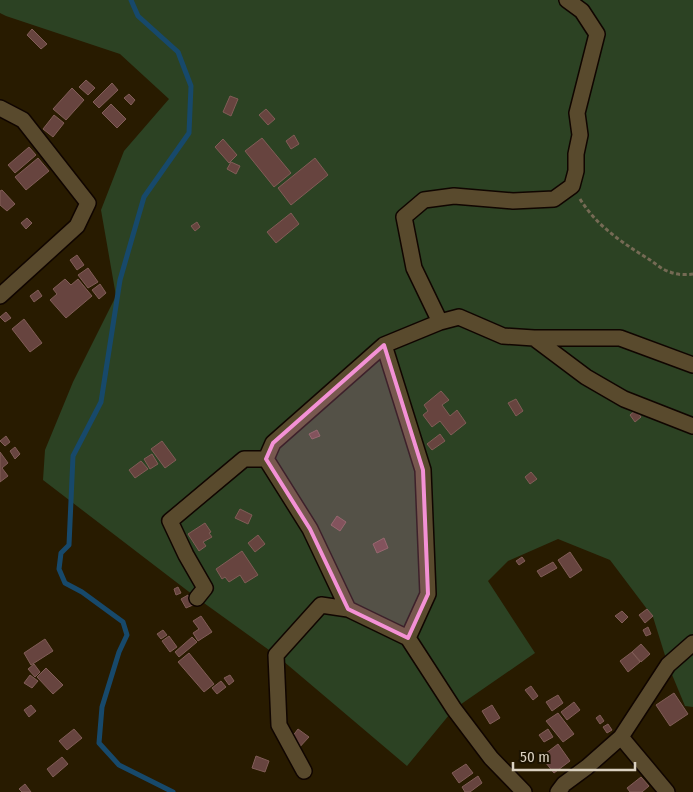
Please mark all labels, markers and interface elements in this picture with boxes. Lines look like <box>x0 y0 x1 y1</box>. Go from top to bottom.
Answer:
scale bar <box>513 740 636 772</box>
text: 50 m <box>520 748 550 766</box>

